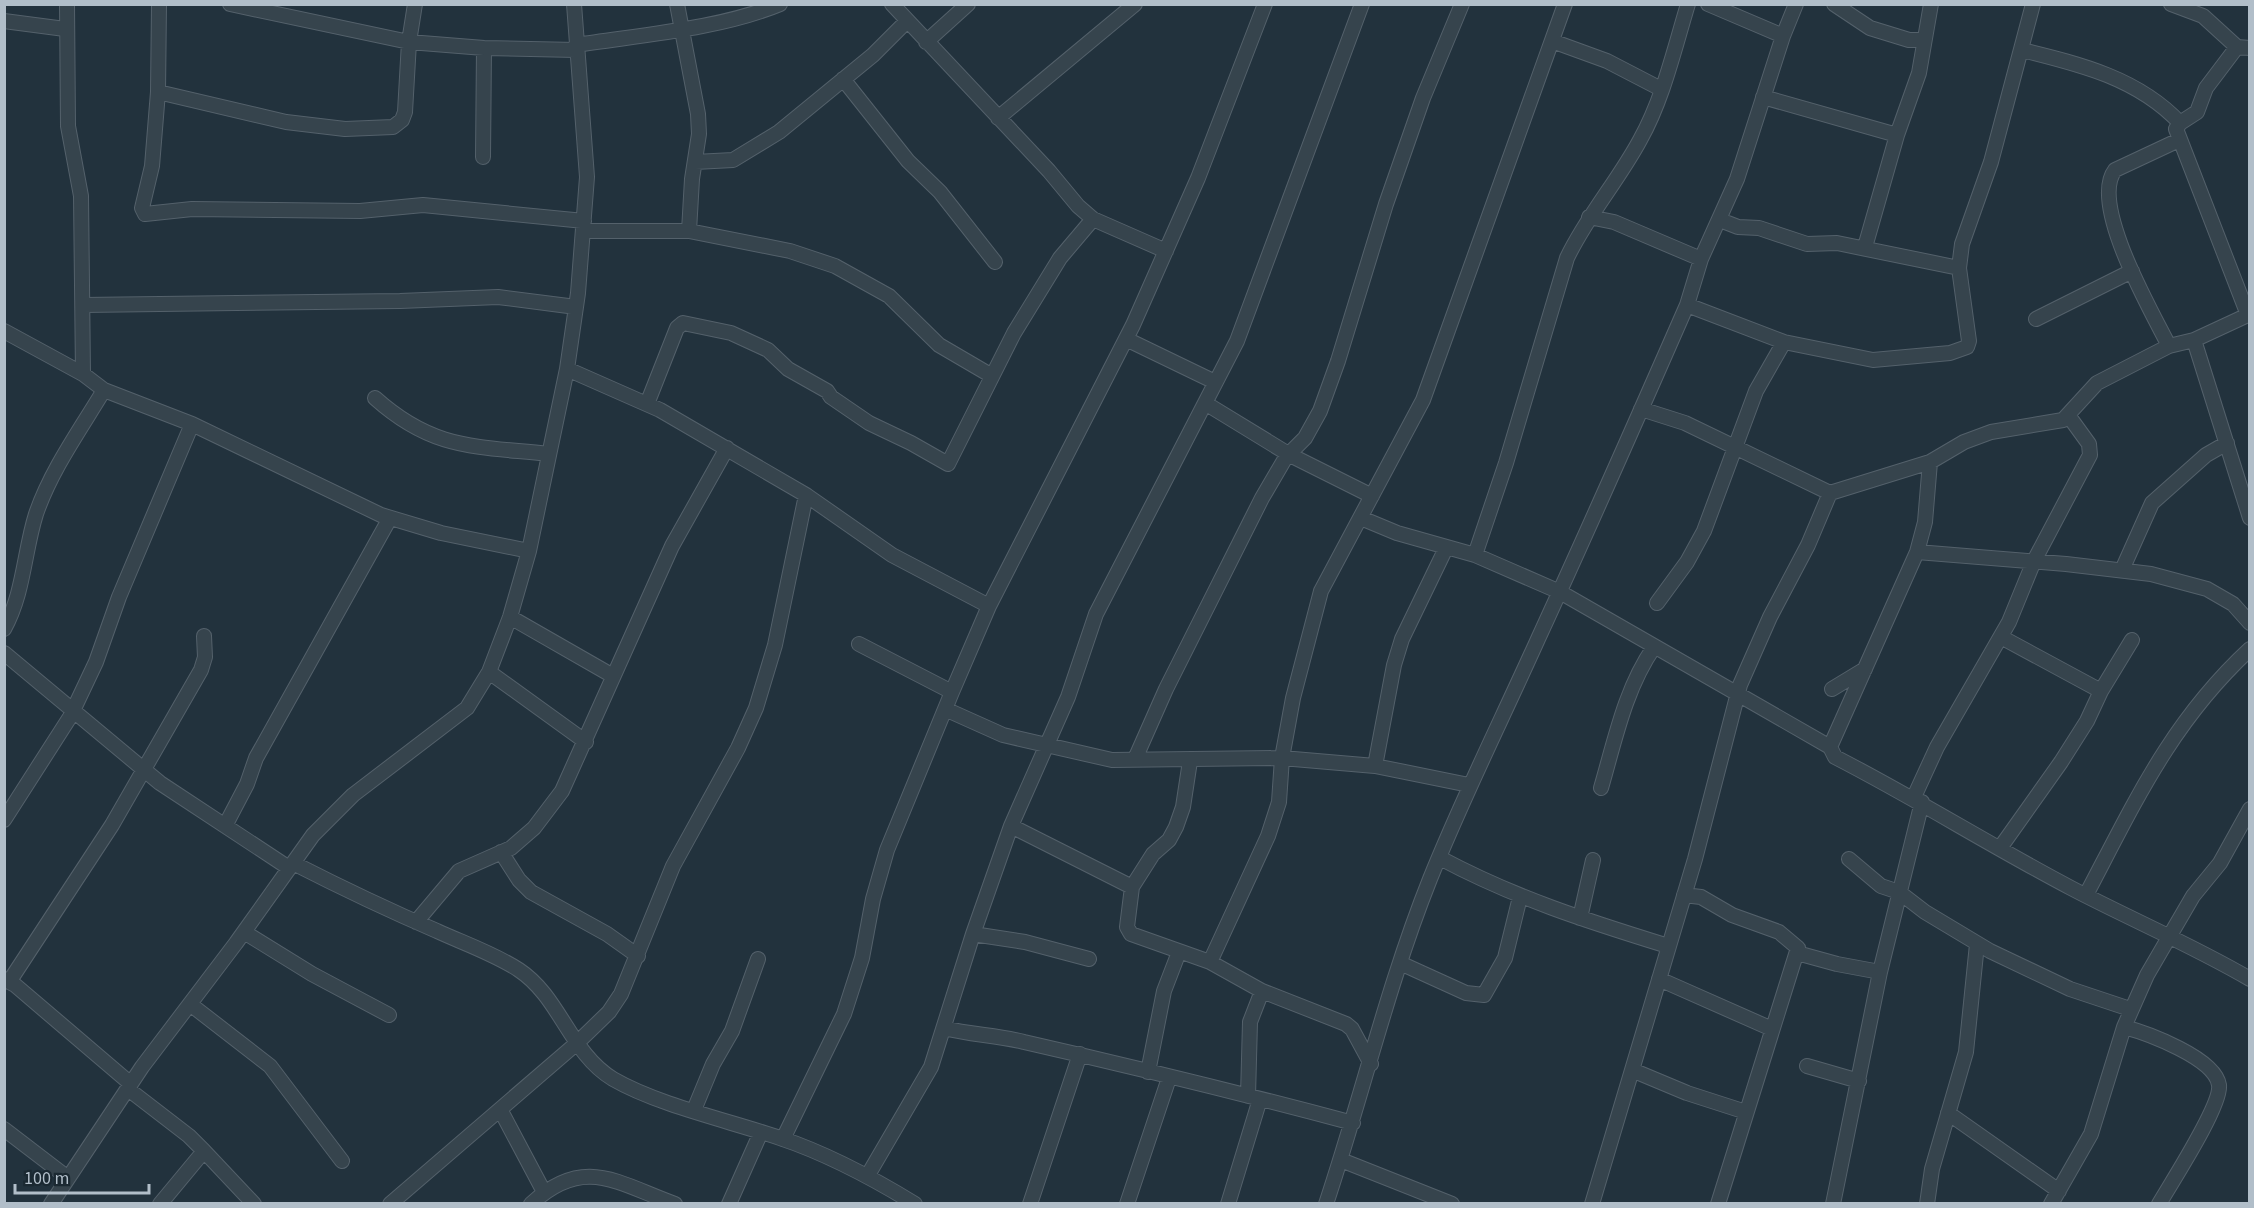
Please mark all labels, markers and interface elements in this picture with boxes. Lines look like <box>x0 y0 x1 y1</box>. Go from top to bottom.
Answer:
scale bar <box>15 1157 148 1195</box>
text: 100 m <box>24 1166 69 1191</box>

